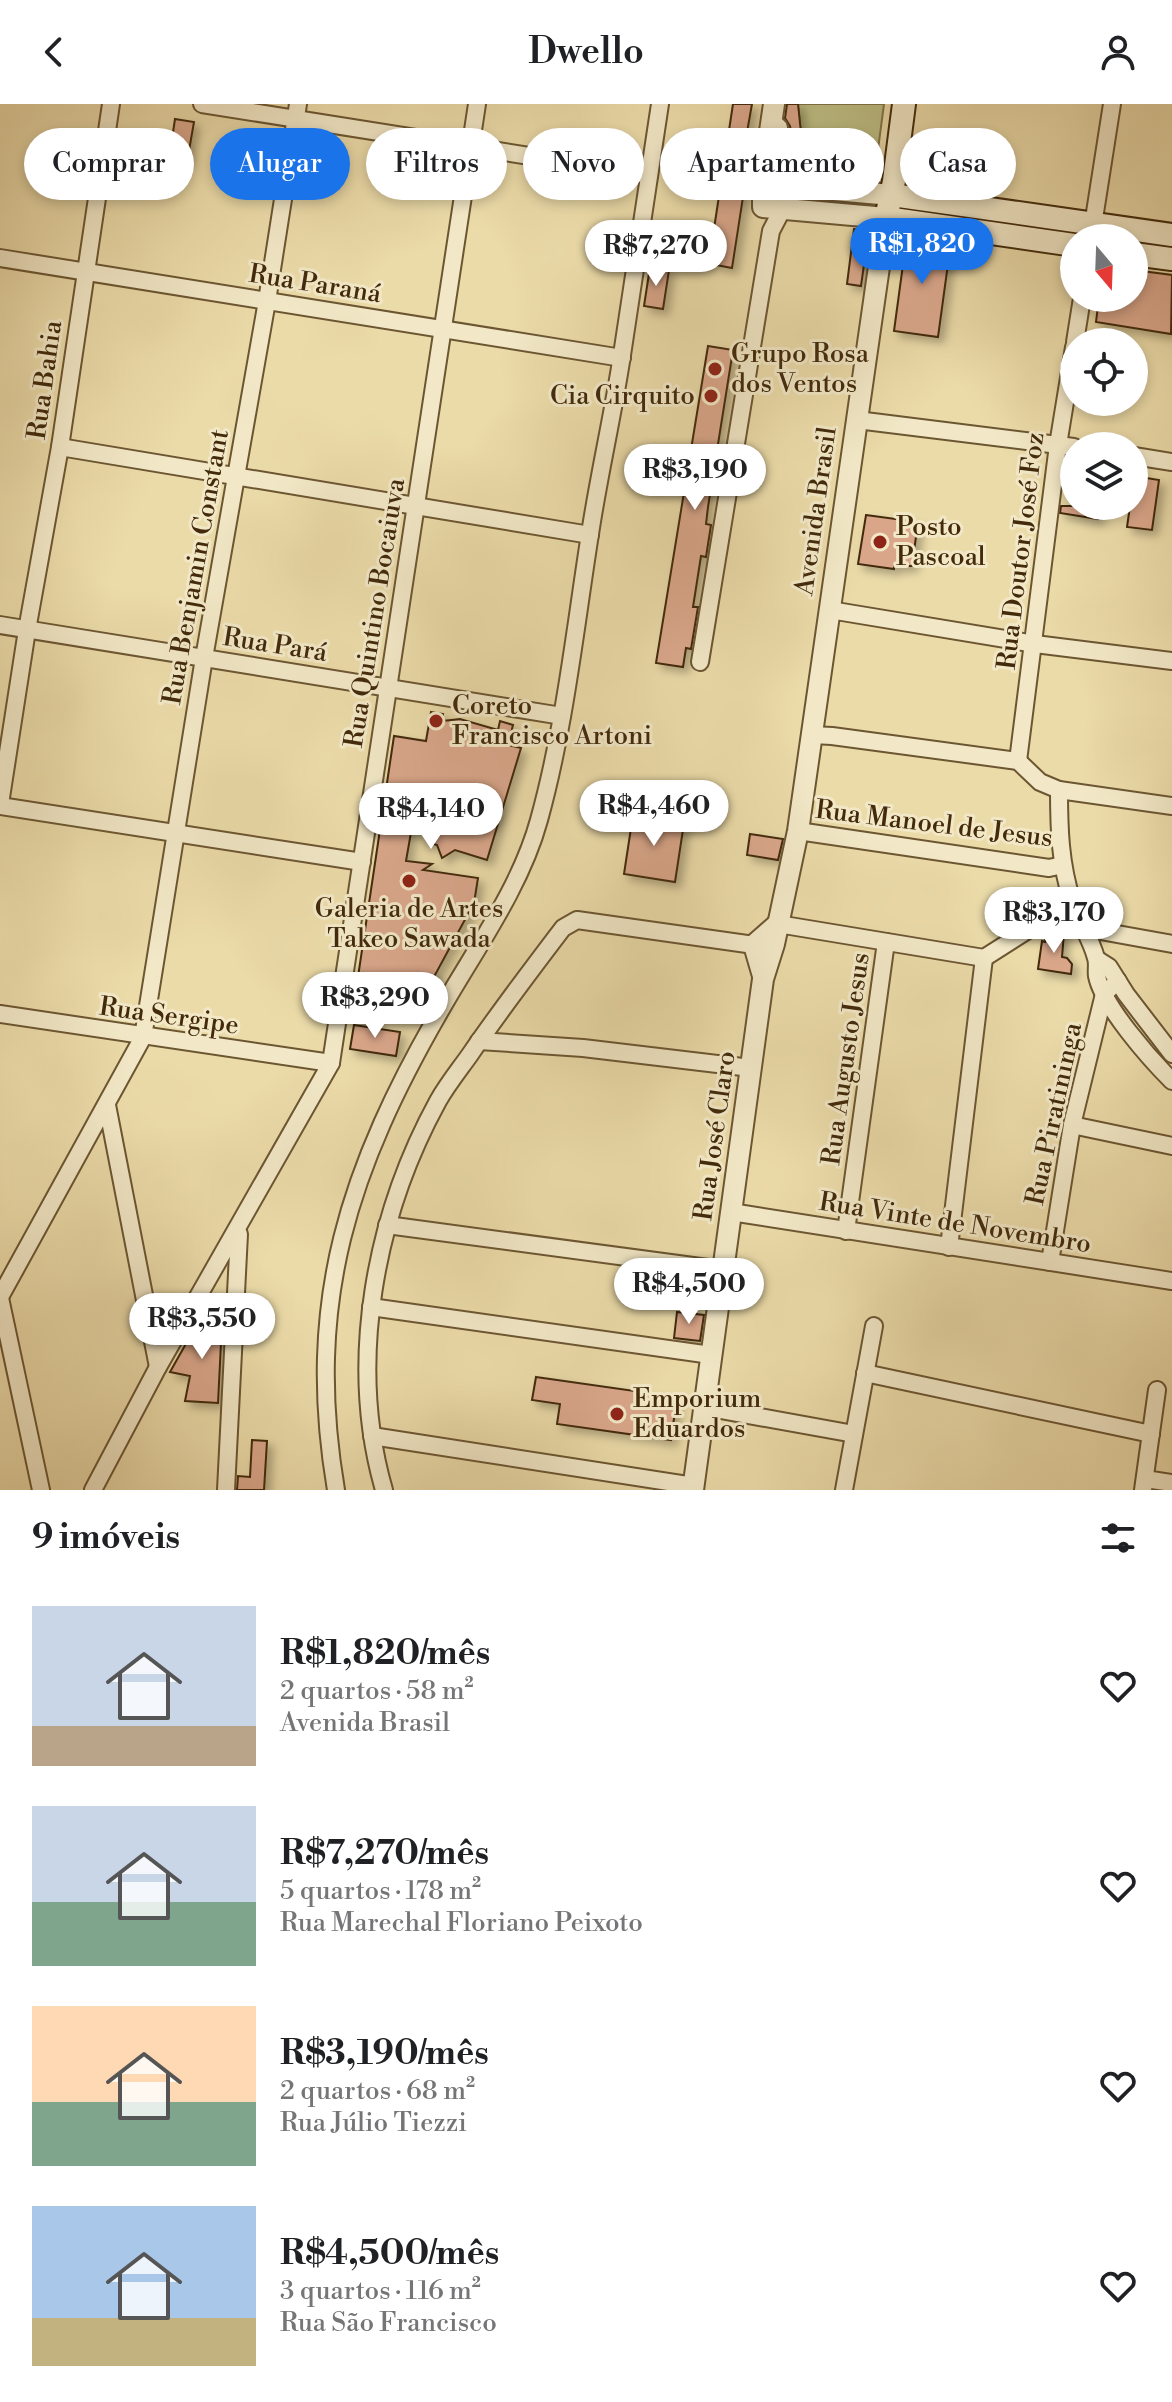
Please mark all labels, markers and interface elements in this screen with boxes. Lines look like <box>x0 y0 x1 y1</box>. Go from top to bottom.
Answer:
icon: back <box>32 30 76 74</box>
text: Dwello <box>528 30 644 75</box>
icon: person <box>1096 30 1140 74</box>
chip: Comprar <box>24 128 194 200</box>
chip: Alugar <box>210 128 350 200</box>
chip: Filtros <box>366 128 507 200</box>
chip: Novo <box>523 128 644 200</box>
chip: Apartamento <box>660 128 884 200</box>
chip: Casa <box>900 128 1016 200</box>
pin: R$1,820 <box>848 218 996 286</box>
pin: R$7,270 <box>582 220 730 288</box>
north arrow <box>1060 224 1148 312</box>
map controls <box>1060 224 1148 520</box>
text: R$1,820 <box>868 228 976 260</box>
text: R$7,270 <box>603 230 709 262</box>
street label: Rua Paraná <box>246 258 384 310</box>
street label: Rua Bahia <box>21 318 69 442</box>
button: locate <box>1060 328 1148 416</box>
place label: Grupo Rosa dos Ventos <box>731 338 870 400</box>
marker: Grupo Rosa dos Ventos <box>706 360 724 378</box>
place label: Cia Cirquito <box>550 380 695 412</box>
marker: Cia Cirquito <box>702 387 720 405</box>
street label: Avenida Brasil <box>788 424 844 598</box>
street label: Rua Benjamin Constant <box>156 427 236 707</box>
street label: Rua Doutor José Foz <box>991 430 1051 672</box>
button: layers <box>1060 432 1148 520</box>
pin: R$3,190 <box>621 444 769 512</box>
text: R$3,190 <box>642 454 748 486</box>
street label: Rua Quintino Bocaiuva <box>338 475 412 750</box>
place label: Posto Pascoal <box>896 511 986 573</box>
marker: Posto Pascoal <box>871 533 889 551</box>
street label: Rua Pará <box>221 621 330 669</box>
place label: Coreto Francisco Artoni <box>452 690 652 752</box>
marker: Coreto Francisco Artoni <box>427 712 445 730</box>
pin: R$4,460 <box>580 780 728 848</box>
pin: R$4,140 <box>357 783 505 851</box>
text: R$4,460 <box>598 790 710 822</box>
text: R$4,140 <box>377 793 485 825</box>
street label: Rua Manoel de Jesus <box>814 794 1054 854</box>
marker: Galeria de Artes Takeo Sawada <box>400 872 418 890</box>
pin: R$3,170 <box>980 887 1128 955</box>
place label: Galeria de Artes Takeo Sawada <box>315 893 503 955</box>
text: R$3,170 <box>1002 897 1106 929</box>
street label: Rua Augusto Jesus <box>815 951 877 1167</box>
pin: R$3,290 <box>301 972 449 1040</box>
text: R$3,290 <box>320 982 430 1014</box>
street label: Rua Sergipe <box>97 990 241 1042</box>
street label: Rua Piratininga <box>1019 1019 1089 1208</box>
street label: Rua José Claro <box>687 1049 743 1223</box>
street label: Rua Vinte de Novembro <box>817 1186 1093 1260</box>
pin: R$4,500 <box>615 1258 763 1326</box>
text: R$4,500 <box>632 1268 746 1300</box>
pin: R$3,550 <box>128 1293 276 1361</box>
text: R$3,550 <box>147 1303 257 1335</box>
place label: Emporium Eduardos <box>633 1383 761 1445</box>
marker: Emporium Eduardos <box>608 1405 626 1423</box>
icon: filters <box>1096 1516 1140 1560</box>
text: 9 imóveis <box>32 1517 180 1559</box>
text: R$1,820/mês <box>280 1633 490 1675</box>
icon: home <box>96 1638 192 1734</box>
icon: heart <box>1096 1664 1140 1708</box>
text: 2 quartos · 58 m² <box>280 1675 474 1707</box>
text: Avenida Brasil <box>280 1707 450 1739</box>
text: R$7,270/mês <box>280 1833 489 1875</box>
icon: home <box>96 1838 192 1934</box>
icon: heart <box>1096 1864 1140 1908</box>
text: 5 quartos · 178 m² <box>280 1875 481 1907</box>
text: Rua Marechal Floriano Peixoto <box>280 1907 643 1939</box>
text: R$3,190/mês <box>280 2033 489 2075</box>
icon: home <box>96 2038 192 2134</box>
icon: heart <box>1096 2064 1140 2108</box>
text: 2 quartos · 68 m² <box>280 2075 475 2107</box>
text: Rua Júlio Tiezzi <box>280 2107 467 2139</box>
text: R$4,500/mês <box>280 2233 499 2275</box>
icon: home <box>96 2238 192 2334</box>
icon: heart <box>1096 2264 1140 2308</box>
text: 3 quartos · 116 m² <box>280 2275 481 2307</box>
text: Rua São Francisco <box>280 2307 497 2339</box>

